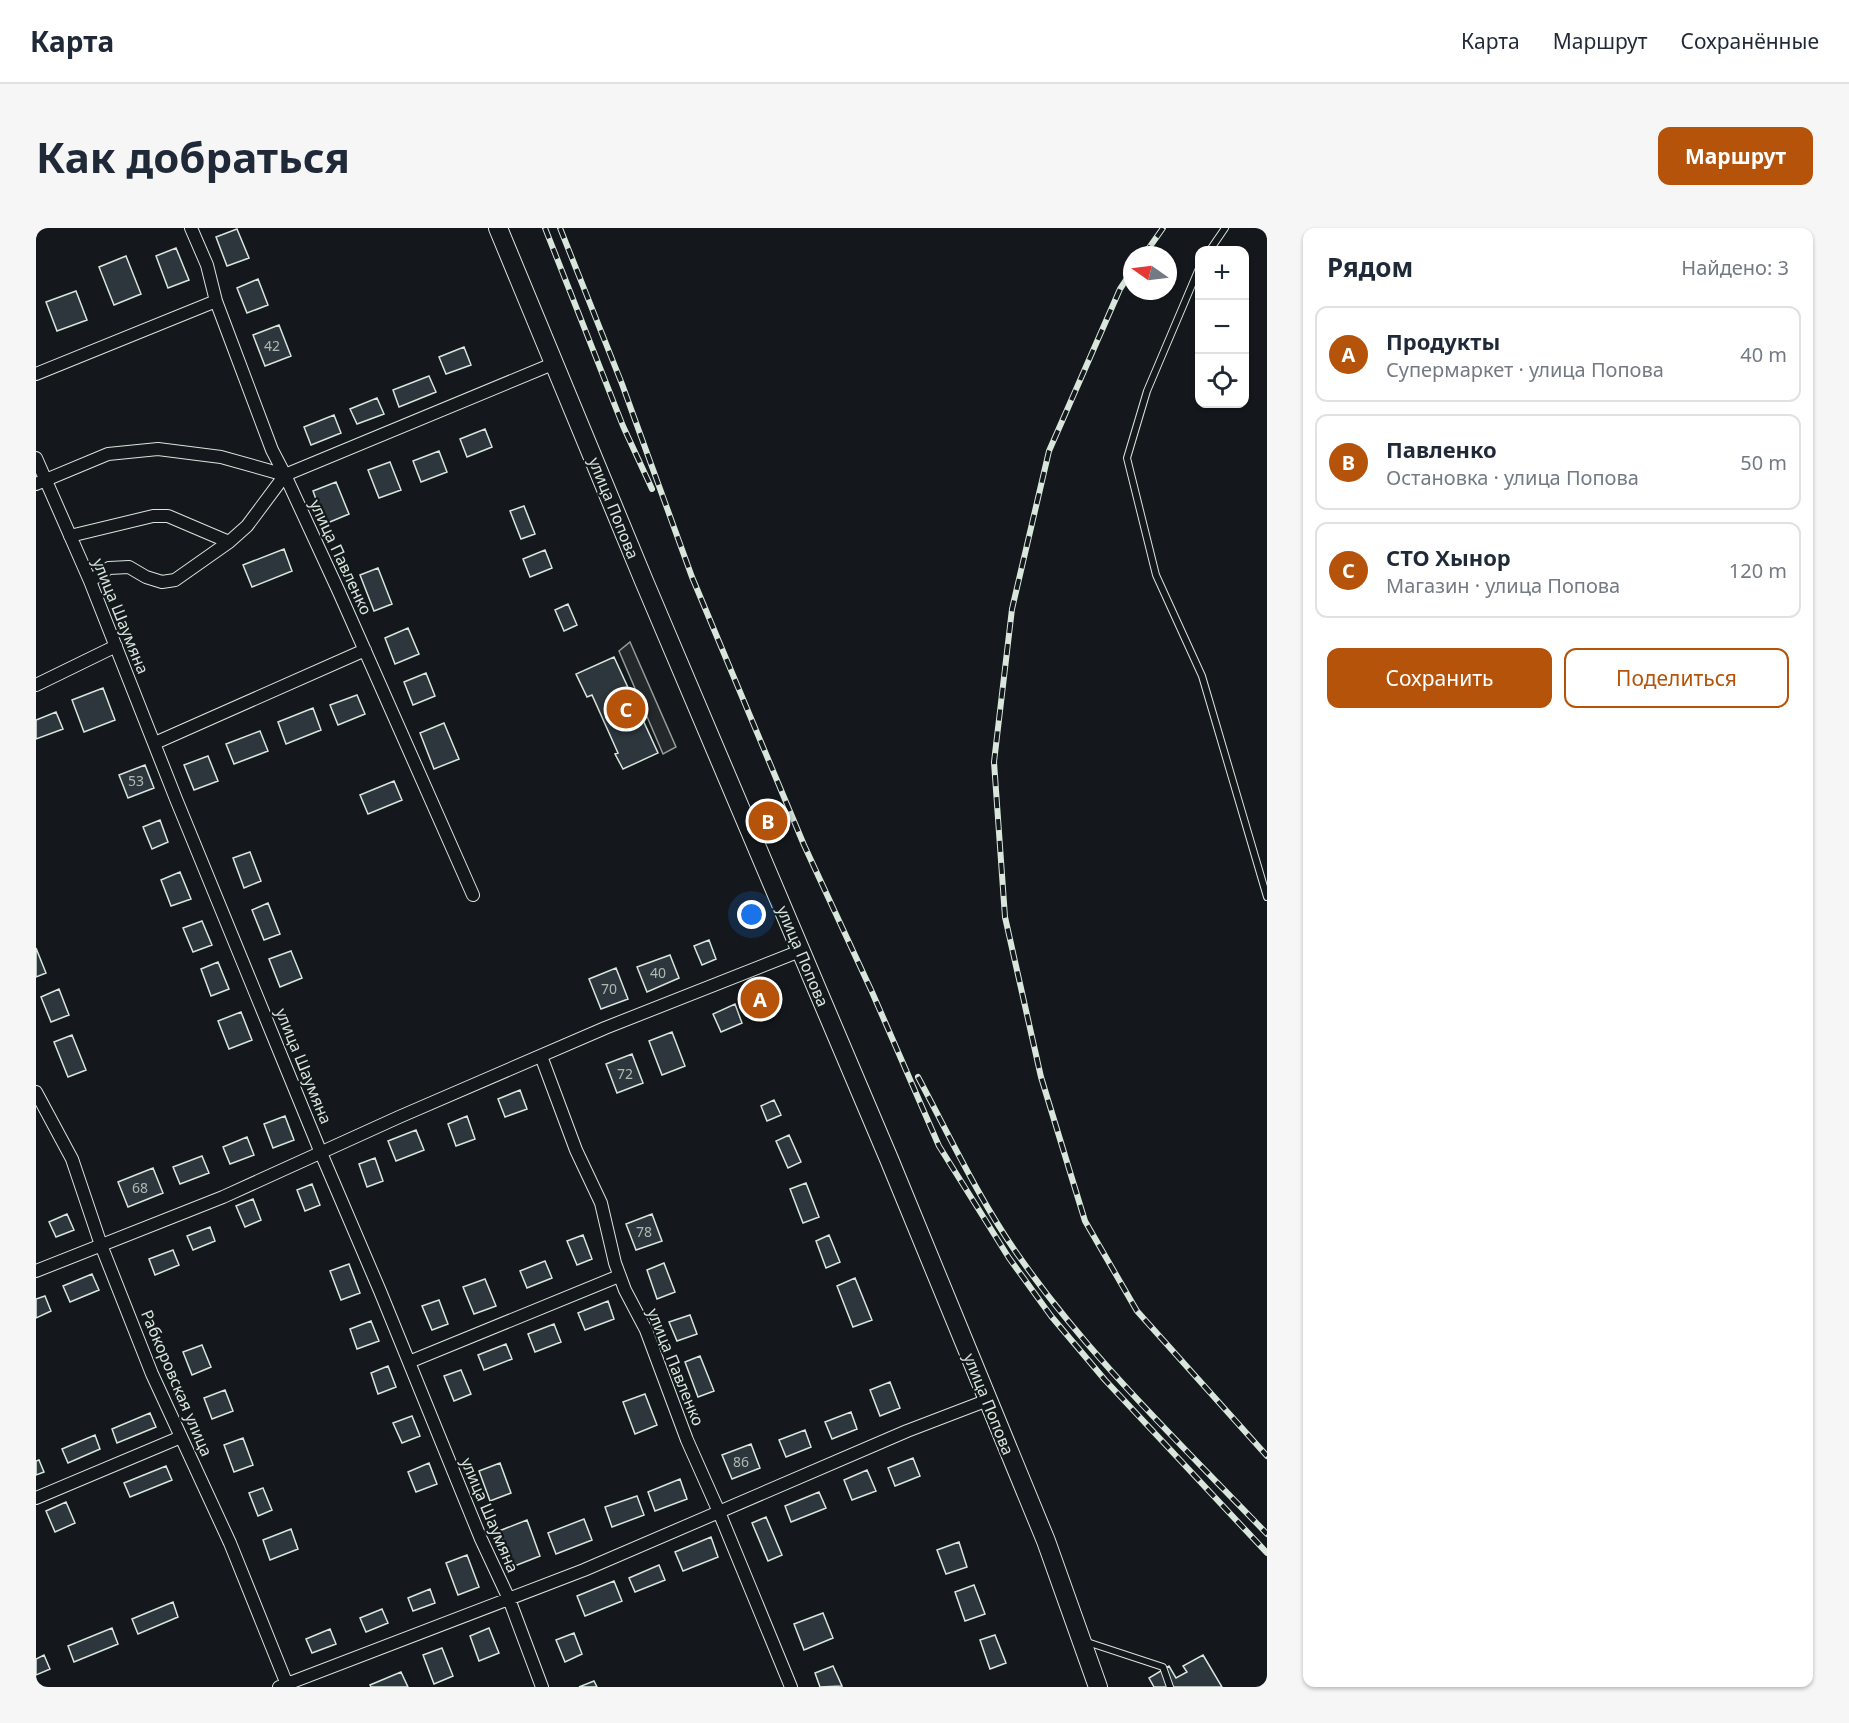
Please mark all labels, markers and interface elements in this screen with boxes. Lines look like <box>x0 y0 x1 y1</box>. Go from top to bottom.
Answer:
text: Карта <box>30 22 114 60</box>
text: Карта <box>1461 27 1520 55</box>
text: Маршрут <box>1553 27 1648 55</box>
text: Сохранённые <box>1681 27 1819 55</box>
button: Маршрут <box>1658 127 1813 185</box>
text: Как добраться <box>36 128 350 185</box>
north arrow <box>1123 246 1177 300</box>
map controls <box>1195 246 1249 408</box>
button: + <box>1195 246 1249 300</box>
text: Рядом <box>1327 249 1413 285</box>
text: Найдено: 3 <box>1681 254 1789 281</box>
button: − <box>1195 300 1249 354</box>
text: Продукты <box>1386 326 1500 356</box>
house number: 42 <box>264 336 280 355</box>
text: A <box>1342 341 1355 368</box>
text: 40 m <box>1740 341 1787 368</box>
button: locate <box>1195 354 1249 408</box>
text: Супермаркет · улица Попова <box>1386 356 1664 383</box>
text: Павленко <box>1386 434 1497 464</box>
text: B <box>1342 449 1355 476</box>
text: 50 m <box>1740 449 1787 476</box>
street label: улица Попова <box>584 454 644 562</box>
text: Остановка · улица Попова <box>1386 464 1639 491</box>
street label: улица Павленко <box>305 496 377 618</box>
text: СТО Хынор <box>1386 542 1511 572</box>
street label: улица Шаумяна <box>88 555 154 677</box>
text: C <box>1342 557 1355 584</box>
text: 120 m <box>1729 557 1787 584</box>
text: Магазин · улица Попова <box>1386 572 1620 599</box>
button: Сохранить <box>1327 648 1552 708</box>
button: Поделиться <box>1564 648 1789 708</box>
pin: C <box>606 686 646 732</box>
house number: 53 <box>128 771 144 790</box>
pin: B <box>748 798 788 844</box>
your location <box>737 900 766 929</box>
street label: улица Попова <box>772 902 834 1010</box>
house number: 40 <box>650 963 666 982</box>
pin: A <box>740 976 780 1022</box>
house number: 70 <box>601 979 617 998</box>
street label: улица Шаумяна <box>271 1005 337 1127</box>
house number: 72 <box>617 1064 633 1083</box>
house number: 68 <box>132 1178 148 1197</box>
house number: 78 <box>636 1222 652 1241</box>
street label: улица Павленко <box>642 1305 710 1429</box>
street label: Рабкоровская улица <box>136 1306 218 1460</box>
street label: улица Попова <box>959 1350 1019 1458</box>
house number: 86 <box>733 1452 749 1471</box>
street label: улица Шаумяна <box>456 1454 524 1576</box>

